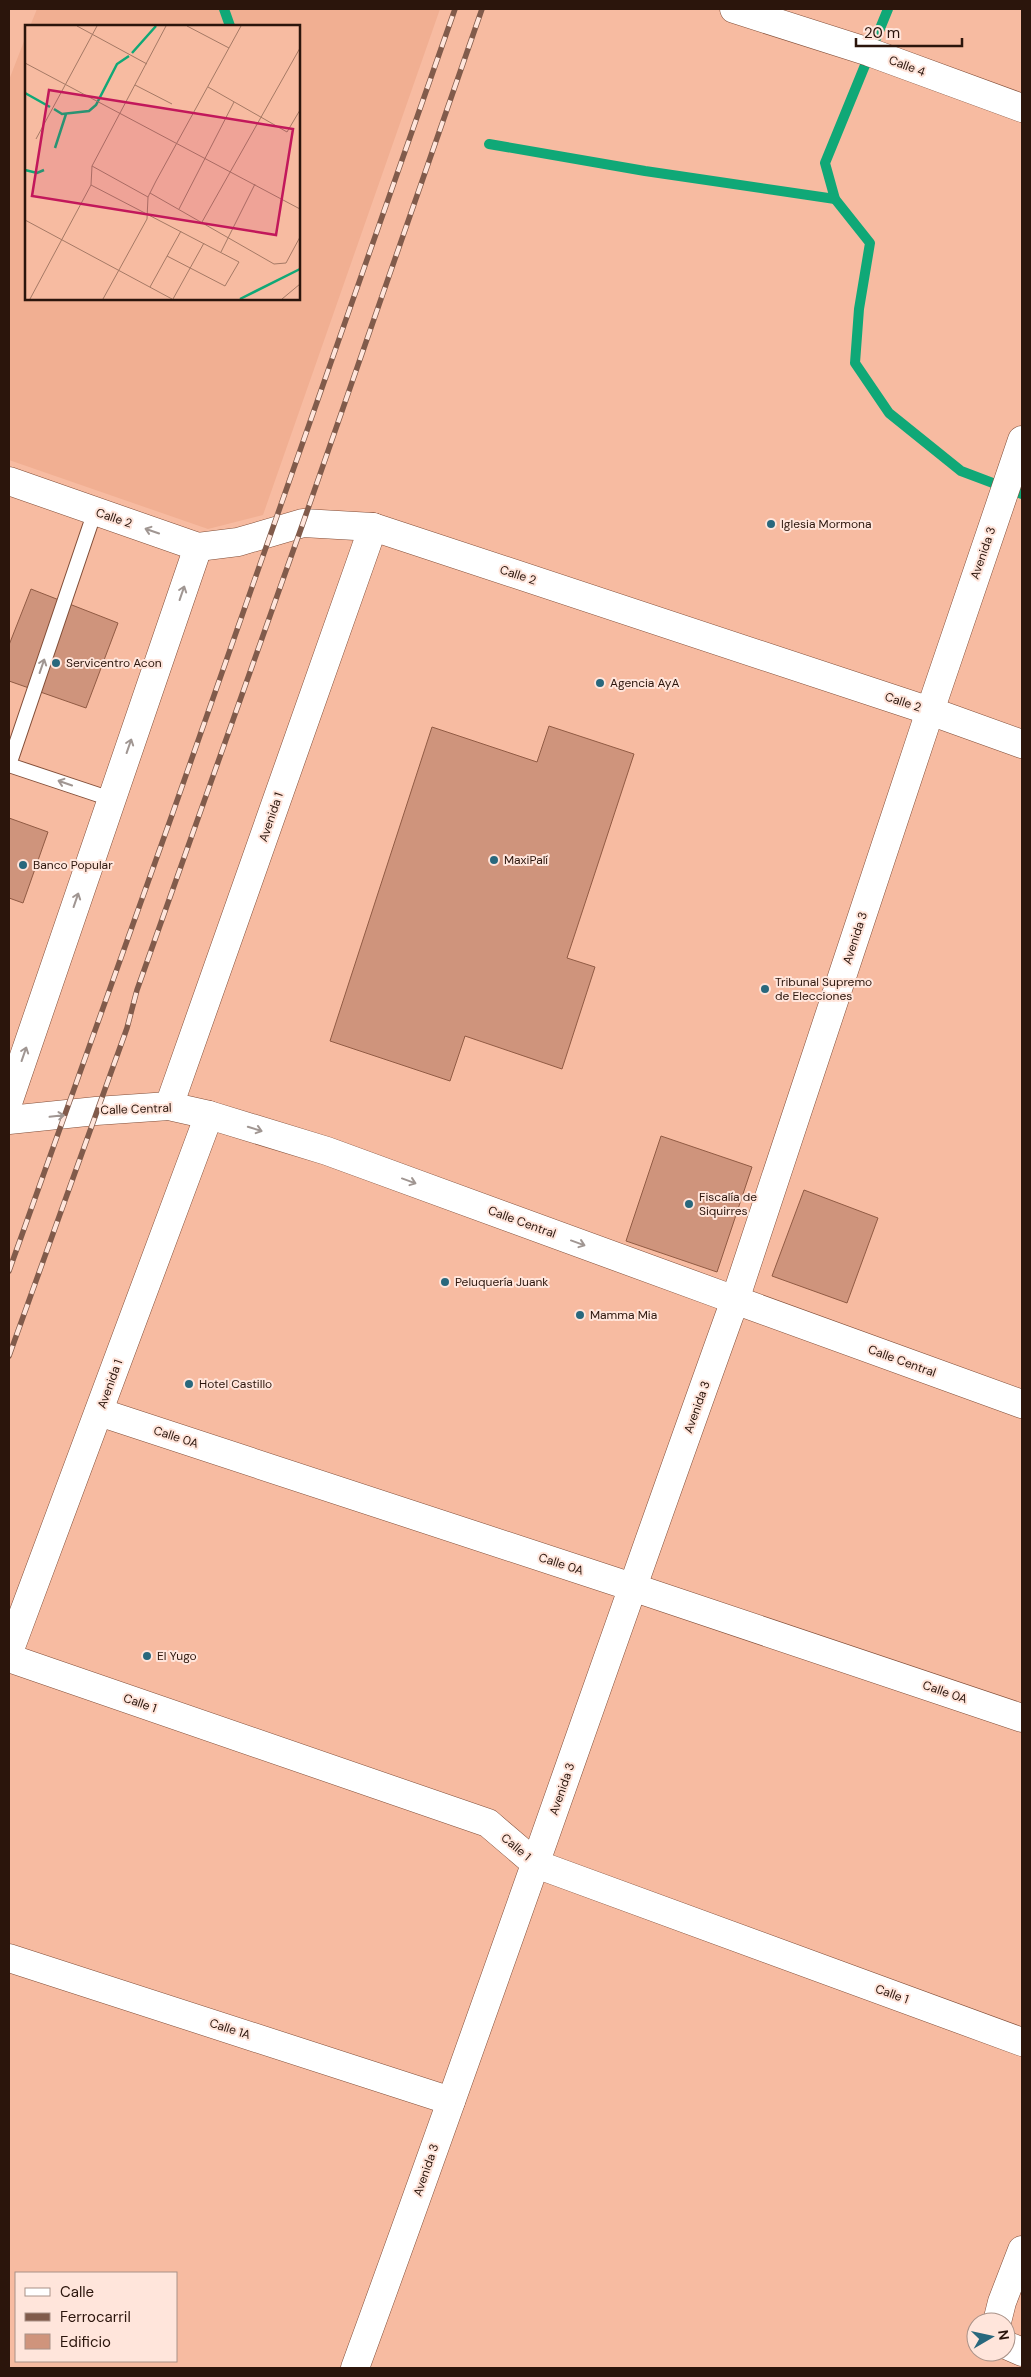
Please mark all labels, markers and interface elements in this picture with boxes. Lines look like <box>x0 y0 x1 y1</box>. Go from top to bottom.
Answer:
scale bar <box>856 15 962 47</box>
text: 20 m <box>864 23 900 43</box>
inset map <box>25 25 300 300</box>
street label: Calle 4 <box>887 52 927 80</box>
street label: Calle 2 <box>94 504 134 532</box>
place label: Iglesia Mormona <box>781 516 872 532</box>
marker: Iglesia Mormona <box>765 518 777 530</box>
street label: Avenida 3 <box>967 525 999 581</box>
one-way arrow <box>144 526 160 535</box>
street label: Calle 2 <box>498 562 538 588</box>
one-way arrow <box>178 585 187 601</box>
place label: Servicentro Acon <box>66 655 162 671</box>
marker: Servicentro Acon <box>50 657 62 669</box>
one-way arrow <box>38 659 47 675</box>
place label: Agencia AyA <box>610 675 680 691</box>
marker: Agencia AyA <box>594 677 606 689</box>
street label: Calle 2 <box>883 689 923 715</box>
one-way arrow <box>125 739 134 754</box>
one-way arrow <box>57 778 73 788</box>
street label: Avenida 1 <box>255 790 287 844</box>
place label: MaxiPalí <box>504 852 548 868</box>
marker: MaxiPalí <box>488 854 500 866</box>
place label: Banco Popular <box>33 857 113 873</box>
marker: Banco Popular <box>17 859 29 871</box>
one-way arrow <box>72 892 82 908</box>
street label: Avenida 3 <box>839 910 871 966</box>
place label: Tribunal Supremo de Elecciones <box>775 974 872 1004</box>
marker: Tribunal Supremo de Elecciones <box>759 983 771 995</box>
one-way arrow <box>20 1046 30 1062</box>
street label: Calle Central <box>100 1100 172 1118</box>
one-way arrow <box>49 1111 65 1120</box>
one-way arrow <box>247 1125 263 1135</box>
one-way arrow <box>401 1177 417 1186</box>
place label: Fiscalía de Siquirres <box>699 1189 757 1219</box>
marker: Fiscalía de Siquirres <box>683 1198 695 1210</box>
street label: Calle Central <box>486 1202 558 1242</box>
one-way arrow <box>570 1239 586 1248</box>
place label: Peluquería Juank <box>455 1274 548 1290</box>
marker: Peluquería Juank <box>439 1276 451 1288</box>
place label: Mamma Mia <box>590 1307 657 1323</box>
marker: Mamma Mia <box>574 1309 586 1321</box>
street label: Calle Central <box>866 1341 938 1381</box>
street label: Avenida 1 <box>94 1357 126 1411</box>
place label: Hotel Castillo <box>199 1376 272 1392</box>
marker: Hotel Castillo <box>183 1378 195 1390</box>
street label: Avenida 3 <box>680 1379 714 1435</box>
street label: Calle 0A <box>152 1422 200 1452</box>
street label: Calle 0A <box>537 1549 585 1579</box>
place label: El Yugo <box>157 1648 197 1664</box>
marker: El Yugo <box>141 1650 153 1662</box>
street label: Calle 0A <box>921 1677 969 1707</box>
street label: Calle 1 <box>121 1690 159 1716</box>
street label: Avenida 3 <box>546 1761 578 1817</box>
street label: Calle 1 <box>498 1830 534 1864</box>
street label: Calle 1 <box>873 1981 911 2007</box>
street label: Calle 1A <box>207 2015 253 2043</box>
street label: Avenida 3 <box>410 2142 442 2198</box>
legend <box>15 2272 178 2362</box>
text: Calle <box>60 2282 94 2302</box>
text: Ferrocarril <box>60 2307 131 2327</box>
north arrow <box>966 2312 1016 2362</box>
text: N <box>994 2329 1014 2341</box>
text: Edificio <box>60 2332 111 2352</box>

